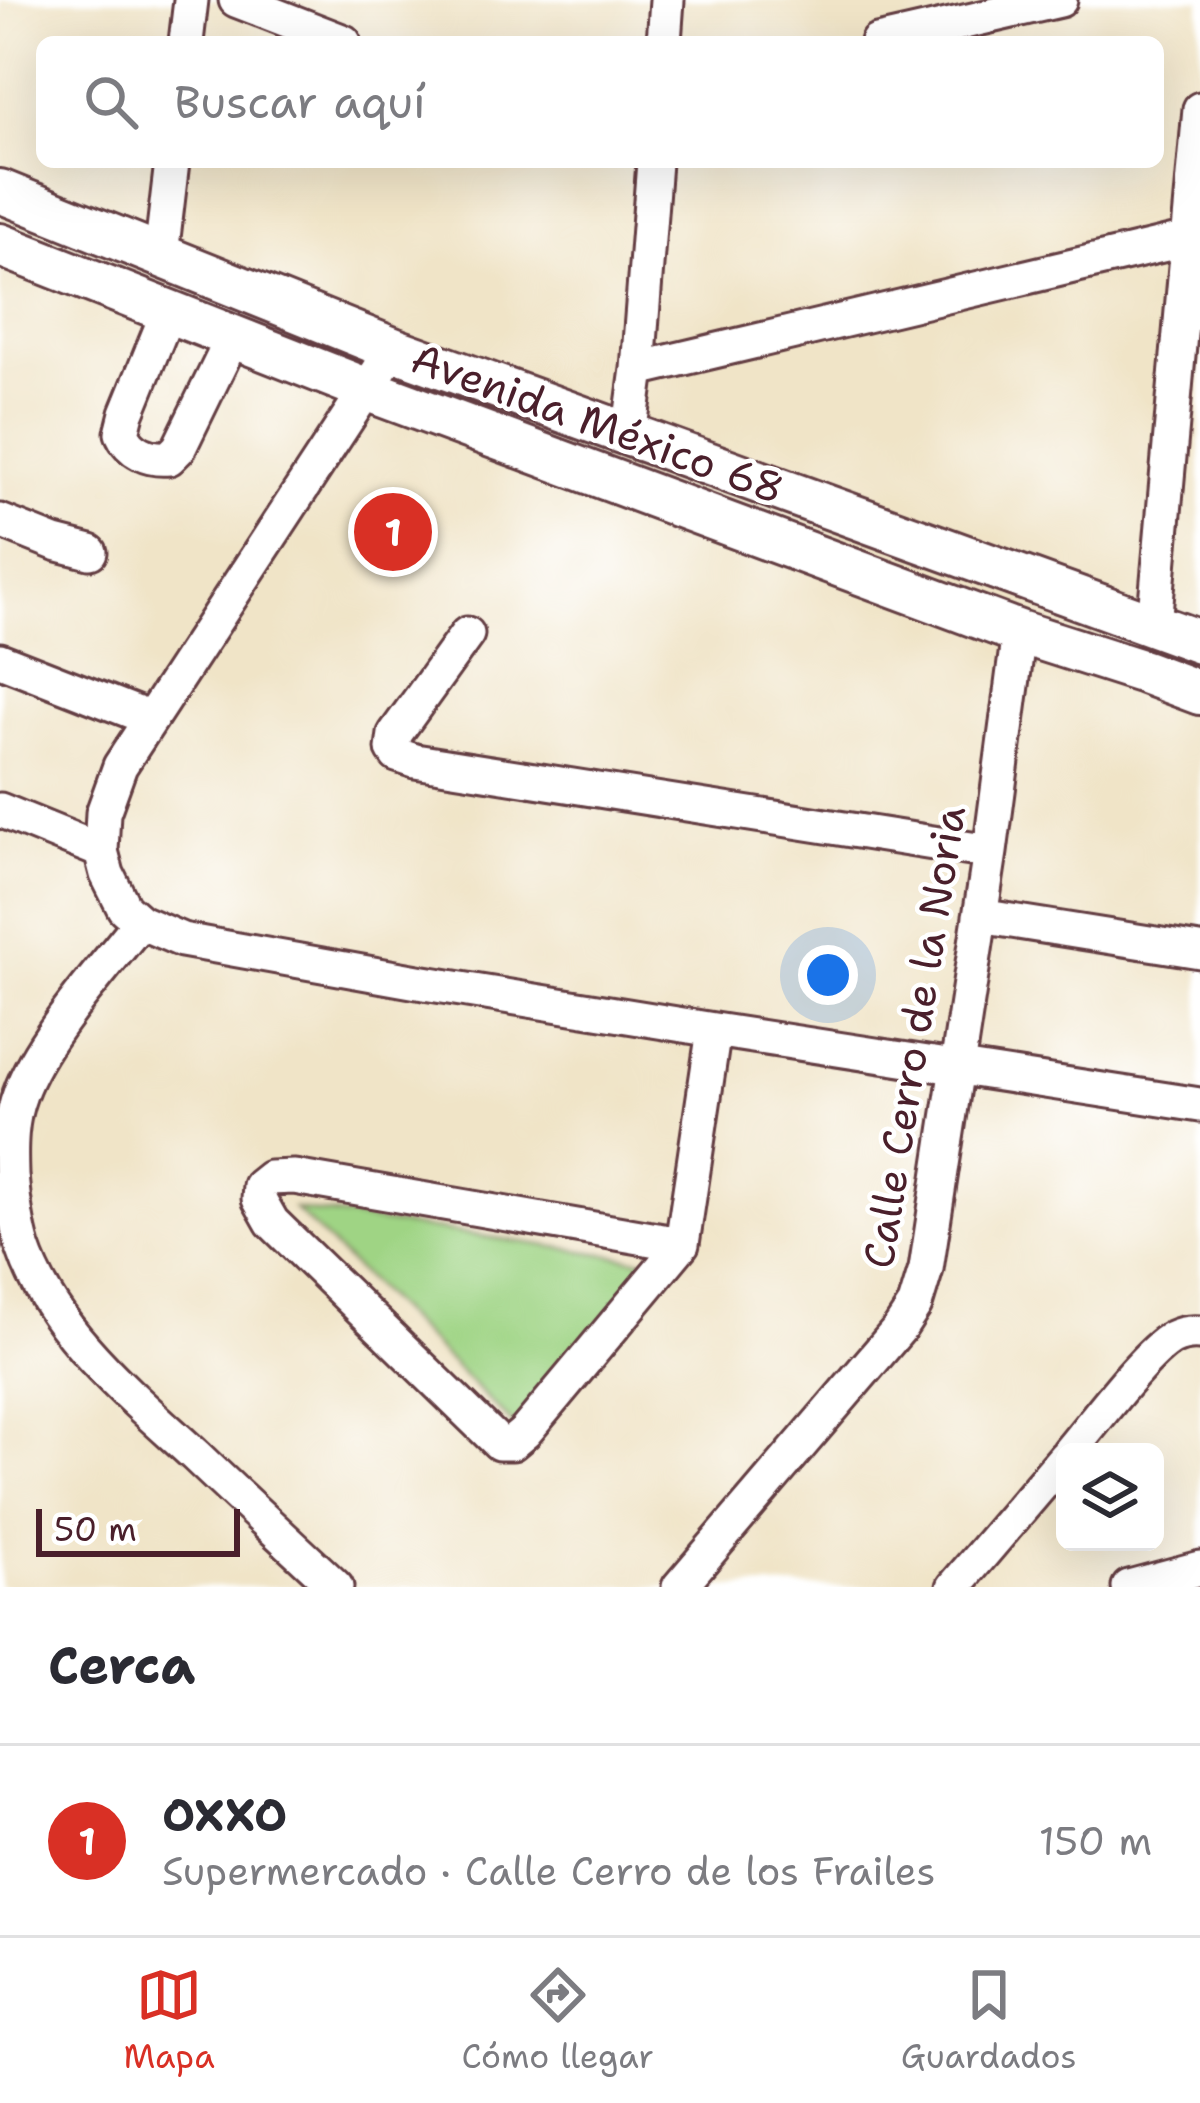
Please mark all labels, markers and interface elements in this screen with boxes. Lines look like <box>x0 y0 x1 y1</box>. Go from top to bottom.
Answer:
search box <box>36 36 1164 168</box>
icon: search <box>78 69 144 135</box>
text: Buscar aquí <box>174 72 426 132</box>
street label: Avenida México 68 <box>404 330 792 516</box>
pin: 1 <box>354 487 432 577</box>
street label: Calle Cerro de la Noria <box>850 802 978 1272</box>
your location <box>798 945 858 1005</box>
map controls <box>1056 1443 1164 1551</box>
button: layers <box>1056 1443 1164 1551</box>
scale bar <box>36 1503 240 1556</box>
text: 50 m <box>54 1507 137 1552</box>
text: Cerca <box>48 1631 195 1699</box>
text: OXXO <box>162 1785 287 1845</box>
text: 1 <box>78 1815 96 1867</box>
text: 150 m <box>1039 1815 1152 1867</box>
text: Supermercado · Calle Cerro de los Frailes <box>162 1845 936 1897</box>
tab: Mapa <box>123 1962 215 2079</box>
tab: Cómo llegar <box>462 1962 654 2079</box>
tab: Guardados <box>901 1962 1077 2079</box>

